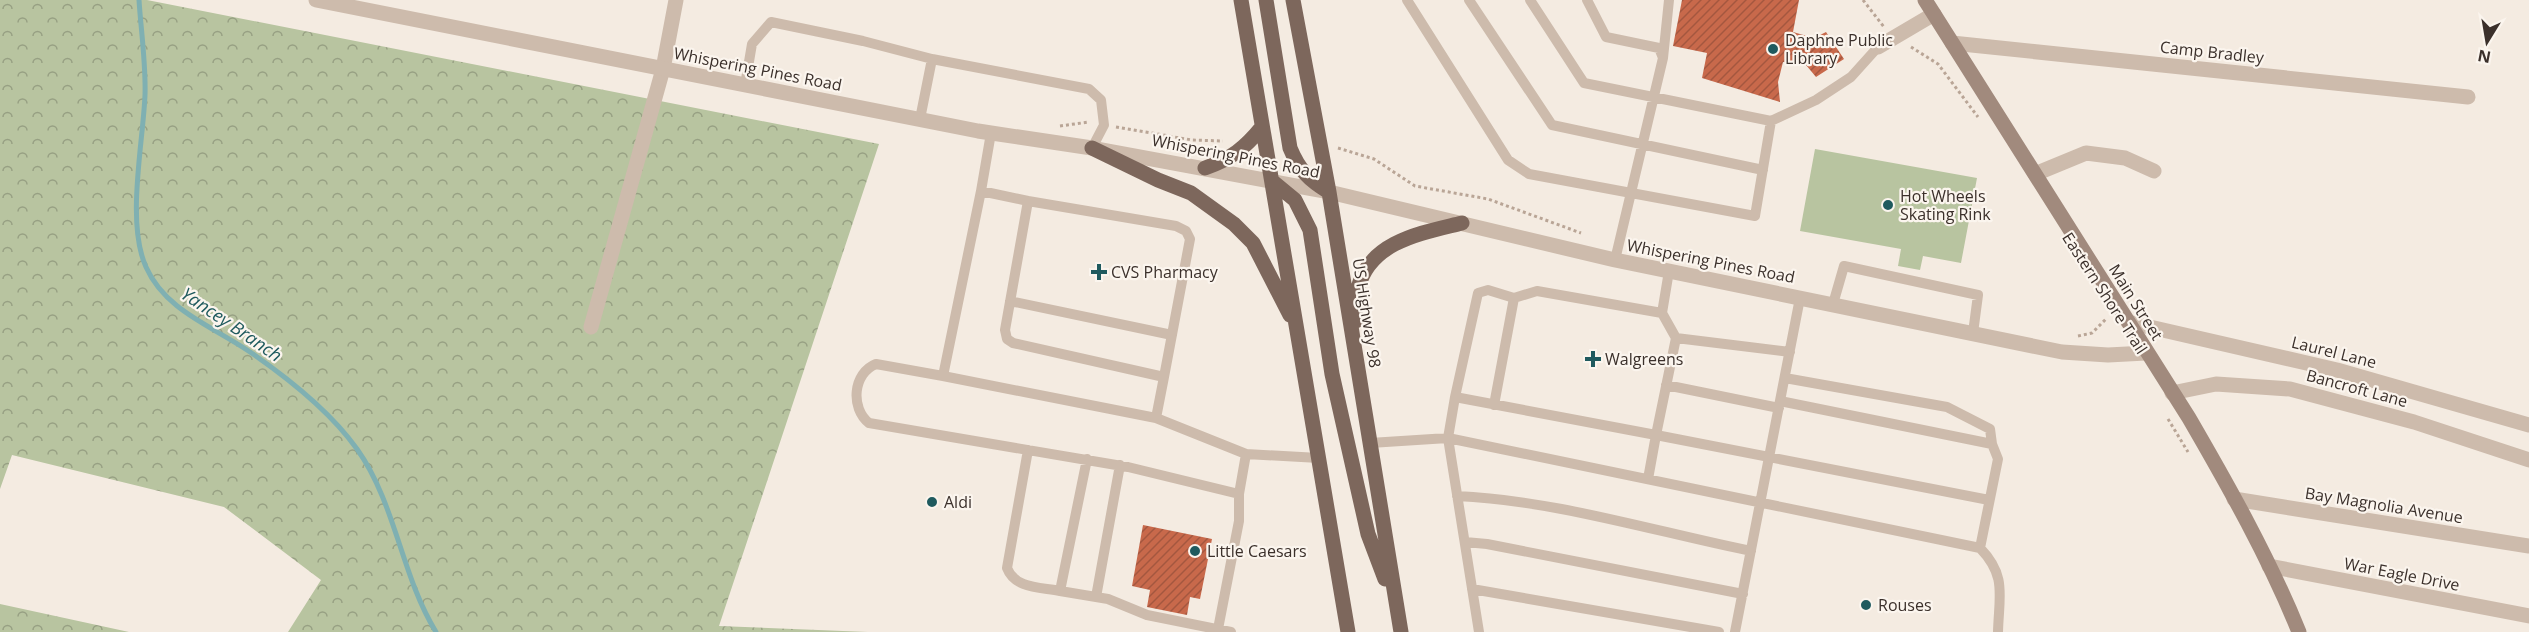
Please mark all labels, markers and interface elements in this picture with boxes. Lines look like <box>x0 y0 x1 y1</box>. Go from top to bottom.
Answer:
north arrow <box>2457 12 2517 72</box>
place label: Daphne Public Library <box>1785 29 1893 69</box>
street label: Camp Bradley <box>2159 36 2266 68</box>
street label: Whispering Pines Road <box>672 42 844 96</box>
marker: Daphne Public Library <box>1766 42 1780 56</box>
text: N <box>2476 45 2493 69</box>
street label: Whispering Pines Road <box>1150 129 1322 183</box>
place label: Hot Wheels Skating Rink <box>1900 185 1991 225</box>
marker: Hot Wheels Skating Rink <box>1881 198 1895 212</box>
street label: Eastern Shore Trail <box>2057 228 2153 358</box>
street label: Whispering Pines Road <box>1625 234 1797 288</box>
street label: US Highway 98 <box>1347 257 1387 369</box>
street label: Main Street <box>2104 260 2168 345</box>
place label: CVS Pharmacy <box>1111 261 1219 283</box>
marker: CVS Pharmacy <box>1092 265 1106 279</box>
water label: Yancey Branch <box>177 281 287 367</box>
street label: Laurel Lane <box>2289 331 2379 373</box>
place label: Walgreens <box>1605 348 1683 370</box>
marker: Walgreens <box>1586 352 1600 366</box>
street label: Bancroft Lane <box>2304 364 2410 412</box>
street label: Bay Magnolia Avenue <box>2303 482 2465 528</box>
place label: Aldi <box>944 491 972 513</box>
marker: Aldi <box>925 495 939 509</box>
place label: Little Caesars <box>1207 540 1307 562</box>
marker: Little Caesars <box>1188 544 1202 558</box>
street label: War Eagle Drive <box>2342 552 2462 596</box>
place label: Rouses <box>1878 594 1932 616</box>
marker: Rouses <box>1859 598 1873 612</box>

